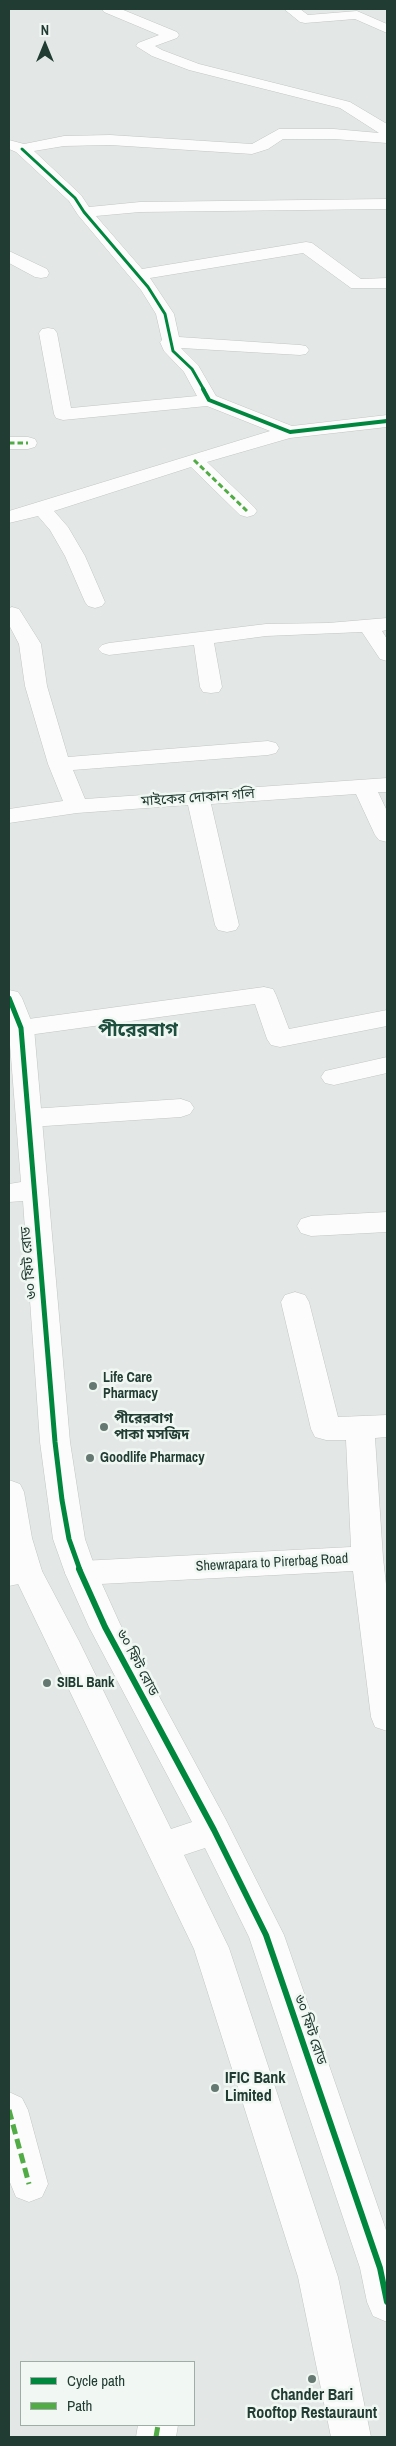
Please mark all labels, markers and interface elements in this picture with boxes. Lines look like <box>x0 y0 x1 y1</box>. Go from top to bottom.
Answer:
north arrow <box>20 20 70 70</box>
text: N <box>41 21 49 39</box>
street label: মাইকের দোকান গলি <box>141 786 255 810</box>
district label: পীরেরবাগ <box>98 1020 178 1042</box>
street label: ৬০ ফিট রোড <box>17 1226 41 1300</box>
place label: Life Care Pharmacy <box>103 1370 158 1402</box>
marker: Life Care Pharmacy <box>87 1380 99 1392</box>
place label: পীরেরবাগ পাকা মসজিদ <box>114 1411 189 1444</box>
marker: পীরেরবাগ পাকা মসজিদ <box>98 1421 110 1433</box>
place label: Goodlife Pharmacy <box>100 1450 205 1466</box>
marker: Goodlife Pharmacy <box>84 1452 96 1464</box>
street label: Shewrapara to Pirerbag Road <box>195 1551 349 1575</box>
street label: ৬০ ফিট রোড <box>112 1627 162 1699</box>
place label: SIBL Bank <box>57 1675 114 1691</box>
marker: SIBL Bank <box>41 1677 53 1689</box>
street label: ৬০ ফিট রোড <box>290 1993 330 2067</box>
place label: IFIC Bank Limited <box>225 2069 286 2107</box>
marker: IFIC Bank Limited <box>209 2082 221 2094</box>
legend <box>20 2361 195 2426</box>
text: Cycle path <box>67 2370 125 2391</box>
marker: Chander Bari Rooftop Restauraunt <box>306 2373 318 2385</box>
place label: Chander Bari Rooftop Restauraunt <box>247 2386 377 2424</box>
text: Path <box>67 2395 92 2416</box>

